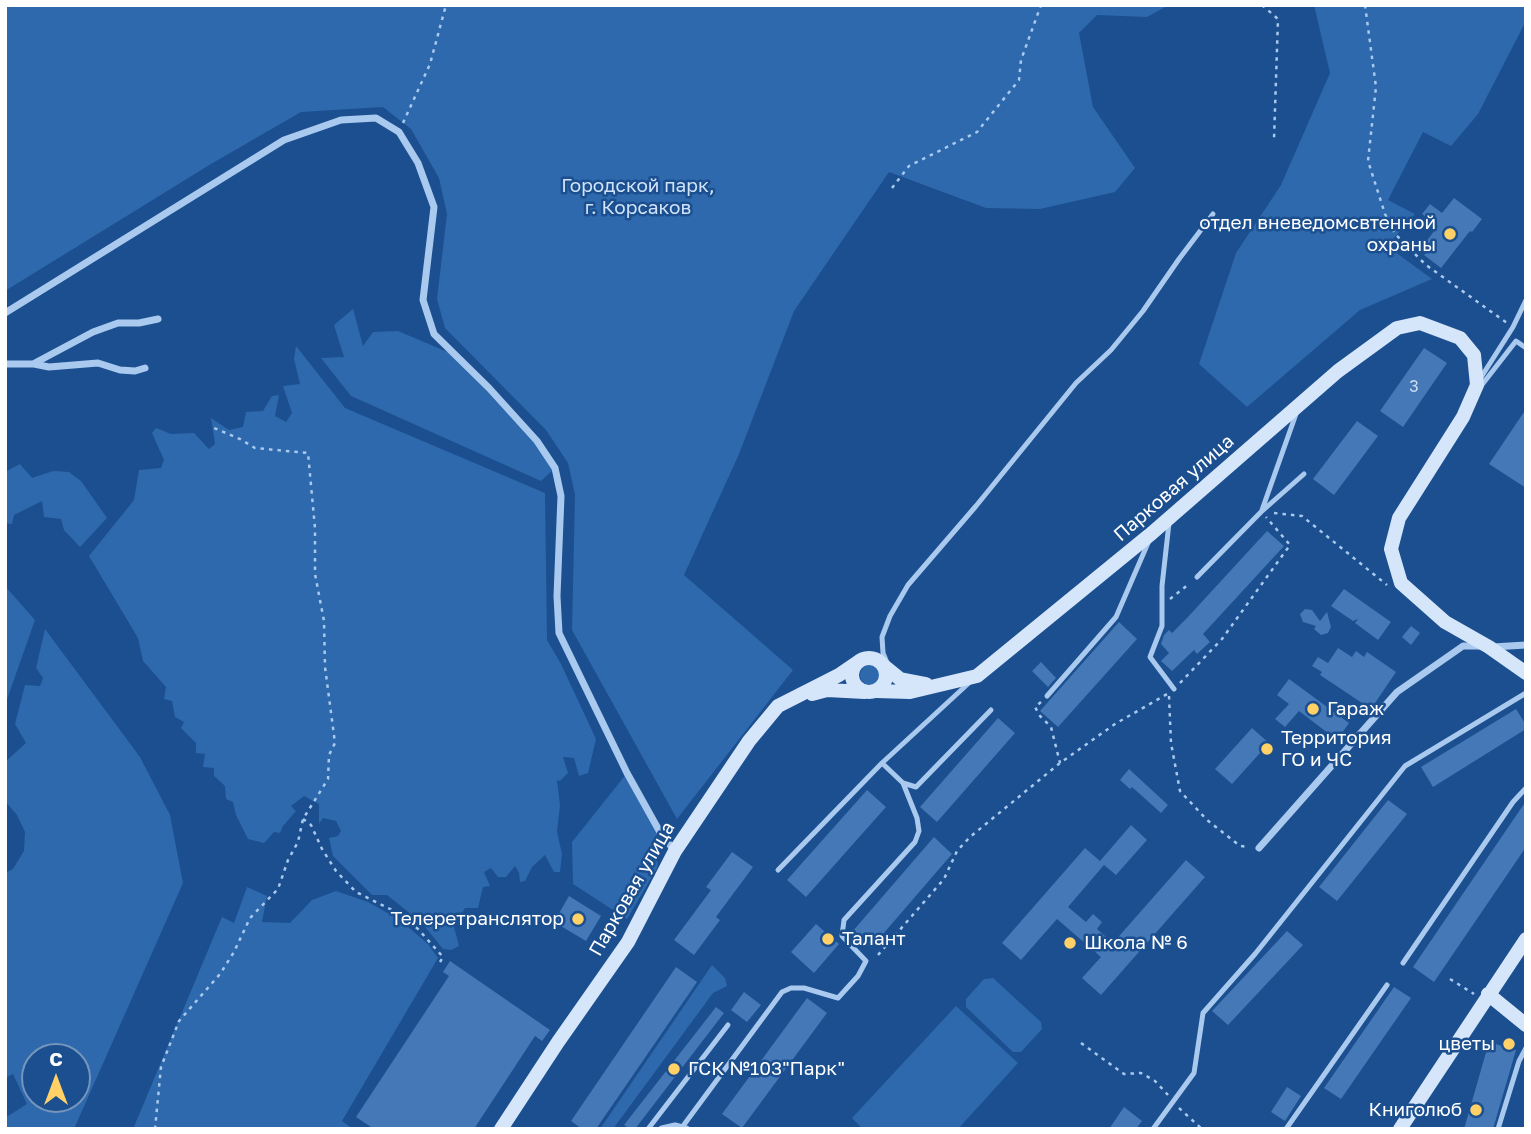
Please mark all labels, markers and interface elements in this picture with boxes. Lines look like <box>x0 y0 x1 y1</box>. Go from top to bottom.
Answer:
park label: Городской парк, г. Корсаков <box>561 175 715 219</box>
place label: отдел вневедомсвтенной охраны <box>1199 212 1436 256</box>
marker: отдел вневедомсвтенной охраны <box>1442 226 1458 242</box>
house number: 3 <box>1409 377 1419 397</box>
street label: Парковая улица <box>1109 430 1239 546</box>
place label: Гараж <box>1327 698 1384 720</box>
marker: Гараж <box>1305 701 1321 717</box>
place label: Территория ГО и ЧС <box>1281 727 1392 771</box>
marker: Территория ГО и ЧС <box>1259 741 1275 757</box>
street label: Парковая улица <box>584 818 680 960</box>
place label: Телеретранслятор <box>391 908 564 930</box>
marker: Телеретранслятор <box>570 911 586 927</box>
place label: Талант <box>842 928 906 950</box>
marker: Талант <box>820 931 836 947</box>
place label: Школа № 6 <box>1084 932 1188 954</box>
marker: Школа № 6 <box>1062 935 1078 951</box>
place label: цветы <box>1438 1033 1495 1055</box>
marker: цветы <box>1501 1036 1517 1052</box>
north arrow <box>21 1043 91 1113</box>
text: С <box>49 1047 63 1070</box>
place label: ГСК №103"Парк" <box>688 1058 845 1080</box>
marker: ГСК №103"Парк" <box>666 1061 682 1077</box>
place label: Книголюб <box>1369 1099 1462 1121</box>
marker: Книголюб <box>1468 1102 1484 1118</box>

